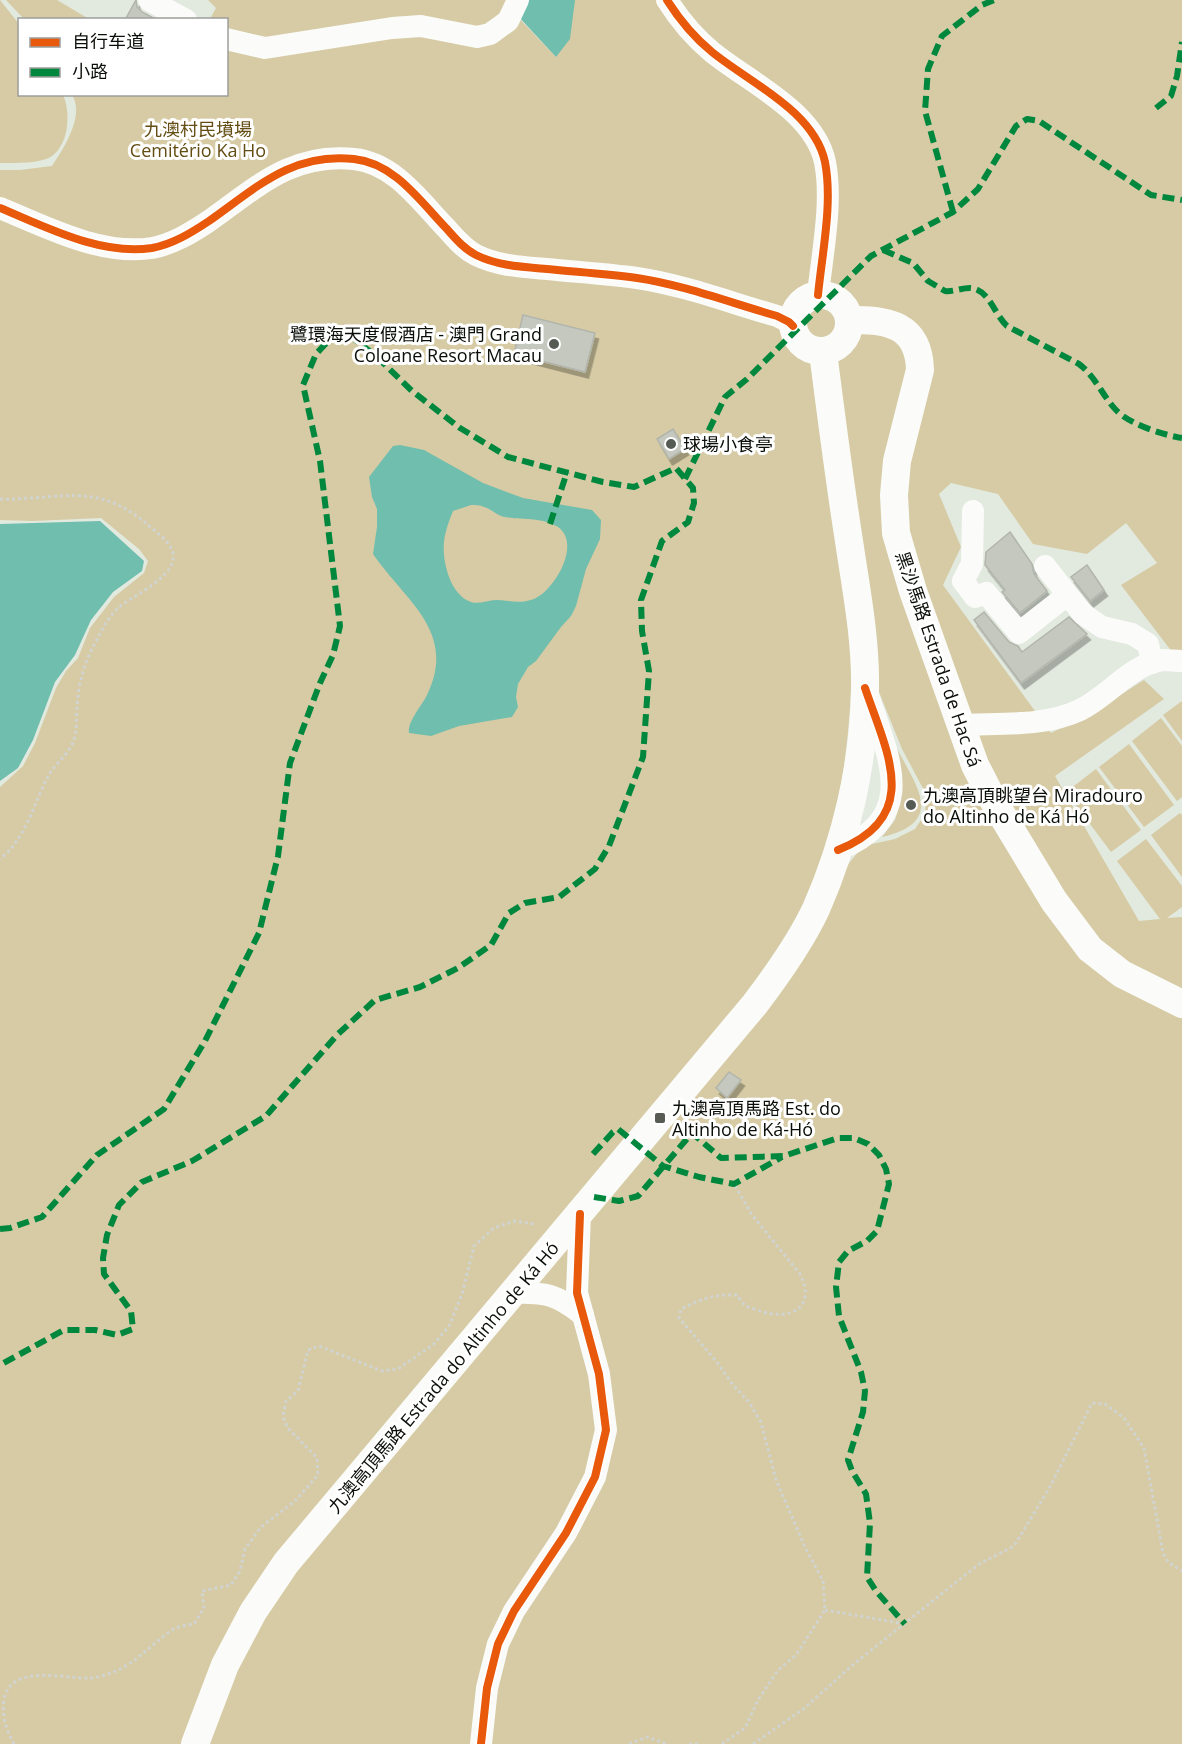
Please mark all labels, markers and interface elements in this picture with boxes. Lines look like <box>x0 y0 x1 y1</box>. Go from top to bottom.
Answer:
legend <box>18 18 228 96</box>
text: 自行车道 <box>72 29 144 53</box>
text: 小路 <box>72 59 108 83</box>
park label: 九澳村民墳場 Cemitério Ka Ho <box>130 117 266 162</box>
place label: 鷺環海天度假酒店 - 澳門 Grand Coloane Resort Macau <box>290 322 542 367</box>
marker: 鷺環海天度假酒店 - 澳門 Grand Coloane Resort Macau <box>547 337 561 351</box>
place label: 球場小食亭 <box>683 432 773 456</box>
marker: 球場小食亭 <box>664 437 678 451</box>
street label: 黑沙馬路 Estrada de Hac Sá <box>891 548 987 770</box>
place label: 九澳高頂眺望台 Miradouro do Altinho de Ká Hó <box>923 783 1143 828</box>
marker: 九澳高頂眺望台 Miradouro do Altinho de Ká Hó <box>904 798 918 812</box>
place label: 九澳高頂馬路 Est. do Altinho de Ká-Hó <box>672 1096 841 1141</box>
marker: 九澳高頂馬路 Est. do Altinho de Ká-Hó <box>653 1111 667 1125</box>
street label: 九澳高頂馬路 Estrada do Altinho de Ká Hó <box>322 1236 564 1518</box>

